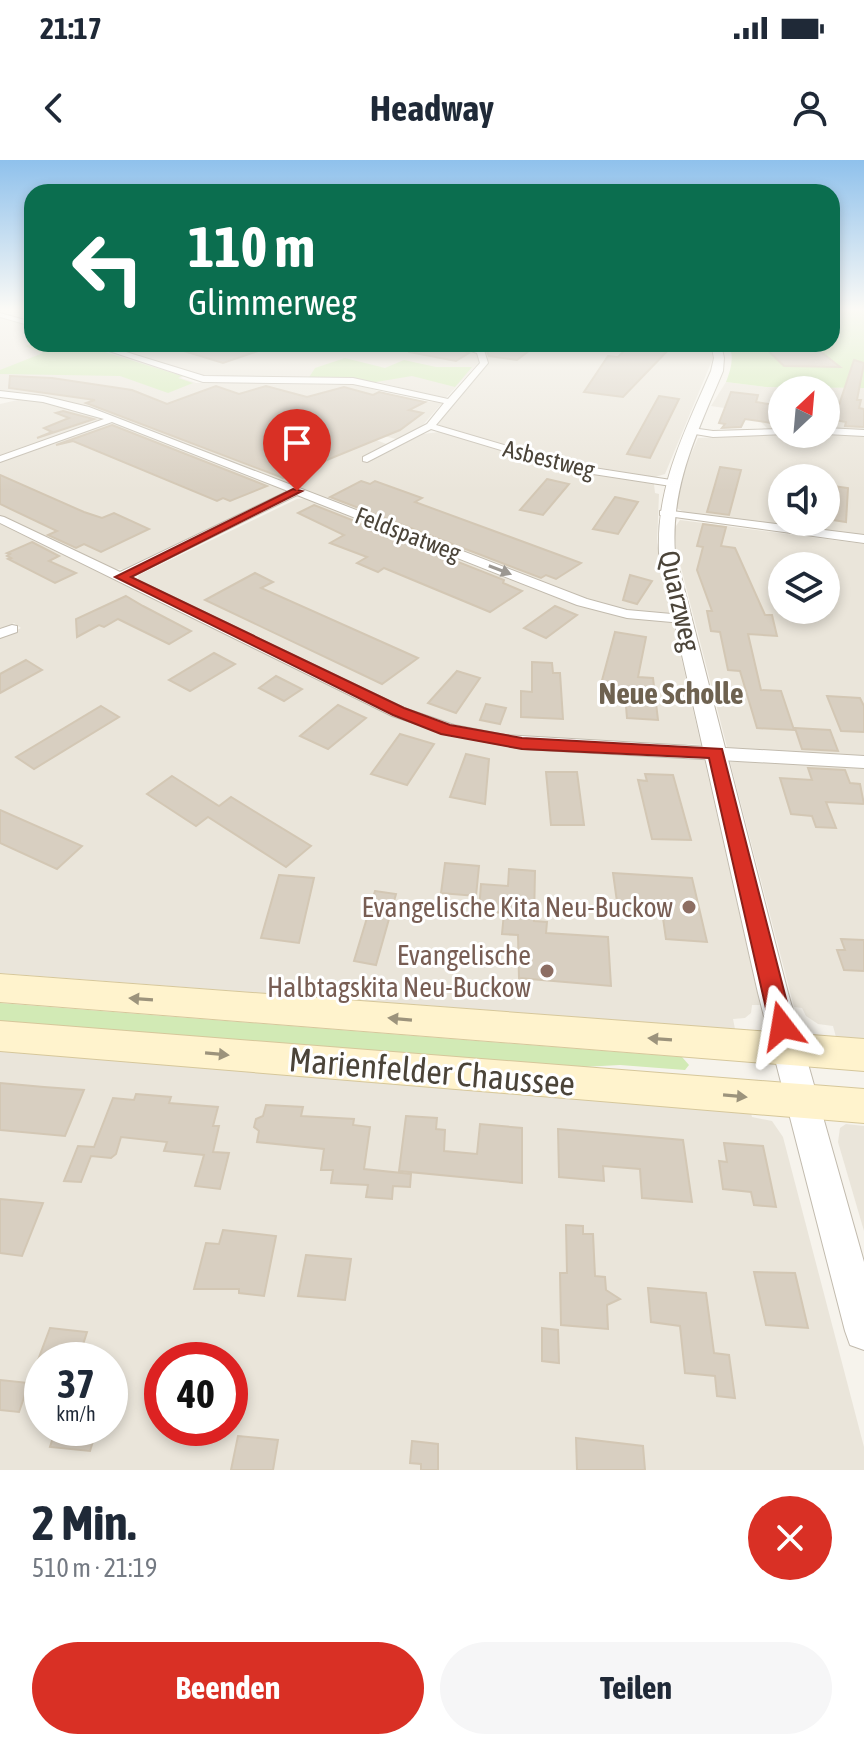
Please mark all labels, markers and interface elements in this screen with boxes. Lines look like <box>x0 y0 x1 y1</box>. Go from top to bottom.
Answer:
text: 21:17 <box>40 11 102 45</box>
icon: back <box>32 86 76 130</box>
icon: person <box>788 86 832 130</box>
text: Headway <box>370 87 494 129</box>
text: 110 m <box>188 215 315 279</box>
icon: left <box>56 216 160 320</box>
text: Glimmerweg <box>188 281 357 323</box>
north arrow <box>768 376 840 448</box>
map controls <box>768 376 840 624</box>
pin <box>263 409 331 491</box>
icon: arrive <box>275 421 319 465</box>
street label: Asbestweg <box>501 435 598 484</box>
button: sound <box>768 464 840 536</box>
street label: Feldspatweg <box>351 502 465 567</box>
street label: Quarzweg <box>653 547 707 655</box>
button: layers <box>768 552 840 624</box>
one-way arrow <box>488 564 512 577</box>
district label: Neue Scholle <box>598 676 744 710</box>
place label: Evangelische Kita Neu-Buckow <box>361 891 673 923</box>
marker: Evangelische Kita Neu-Buckow <box>680 898 698 916</box>
place label: Evangelische Halbtagskita Neu-Buckow <box>267 939 531 1003</box>
marker: Evangelische Halbtagskita Neu-Buckow <box>538 962 556 980</box>
position arrow <box>740 984 824 1068</box>
one-way arrow <box>128 992 153 1005</box>
one-way arrow <box>387 1012 412 1025</box>
one-way arrow <box>647 1032 672 1045</box>
street label: Marienfelder Chaussee <box>287 1039 577 1103</box>
one-way arrow <box>205 1048 230 1061</box>
one-way arrow <box>723 1090 748 1103</box>
speed limit sign: 40 <box>144 1342 248 1446</box>
text: 37 <box>57 1361 95 1406</box>
text: km/h <box>56 1402 96 1425</box>
text: 2 Min. <box>32 1495 136 1550</box>
button: close <box>748 1496 832 1580</box>
text: 510 m · 21:19 <box>32 1553 157 1583</box>
button: Beenden <box>32 1642 424 1734</box>
button: Teilen <box>440 1642 832 1734</box>

